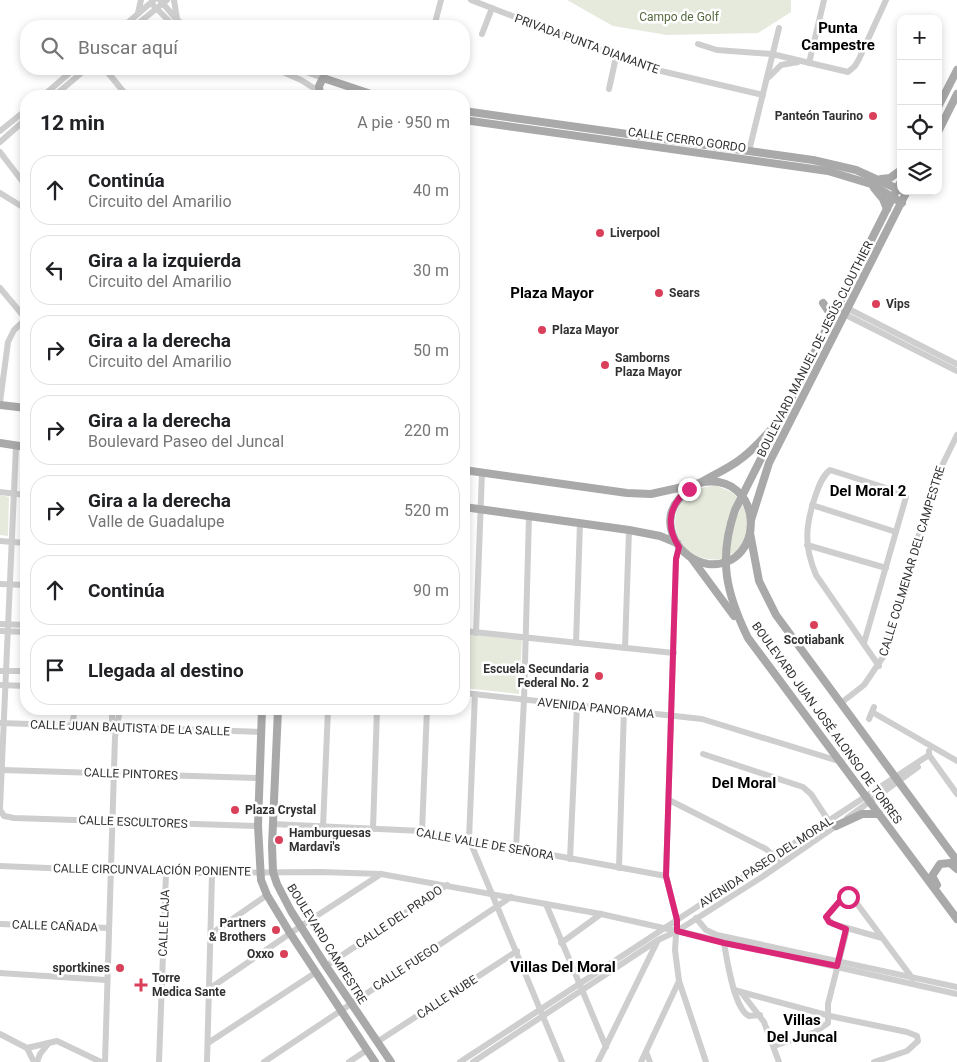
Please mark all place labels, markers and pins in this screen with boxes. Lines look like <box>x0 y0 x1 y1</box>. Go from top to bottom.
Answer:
place label: Panteón Taurino <box>775 109 863 123</box>
marker: Panteón Taurino <box>867 110 879 122</box>
place label: Liverpool <box>610 226 660 240</box>
marker: Liverpool <box>594 227 606 239</box>
place label: Sears <box>669 286 700 300</box>
marker: Sears <box>653 287 665 299</box>
place label: Vips <box>886 297 910 311</box>
marker: Vips <box>870 298 882 310</box>
place label: Plaza Mayor <box>552 323 619 337</box>
marker: Plaza Mayor <box>536 324 548 336</box>
place label: Samborns Plaza Mayor <box>615 351 682 379</box>
marker: Samborns Plaza Mayor <box>599 359 611 371</box>
marker: Scotiabank <box>808 619 820 631</box>
place label: Scotiabank <box>784 633 845 647</box>
place label: Escuela Secundaria Federal No. 2 <box>483 662 590 690</box>
marker: Escuela Secundaria Federal No. 2 <box>593 670 605 682</box>
place label: Plaza Crystal <box>245 803 316 817</box>
marker: Plaza Crystal <box>229 804 241 816</box>
place label: Hamburguesas Mardavi's <box>289 826 371 854</box>
marker: Hamburguesas Mardavi's <box>273 834 285 846</box>
place label: Partners & Brothers <box>209 916 266 944</box>
marker: Partners & Brothers <box>270 924 282 936</box>
place label: Oxxo <box>247 947 274 961</box>
marker: Oxxo <box>278 948 290 960</box>
place label: sportkines <box>53 961 110 975</box>
marker: sportkines <box>114 962 126 974</box>
place label: Torre Medica Sante <box>152 971 226 999</box>
marker: Torre Medica Sante <box>134 978 148 992</box>

